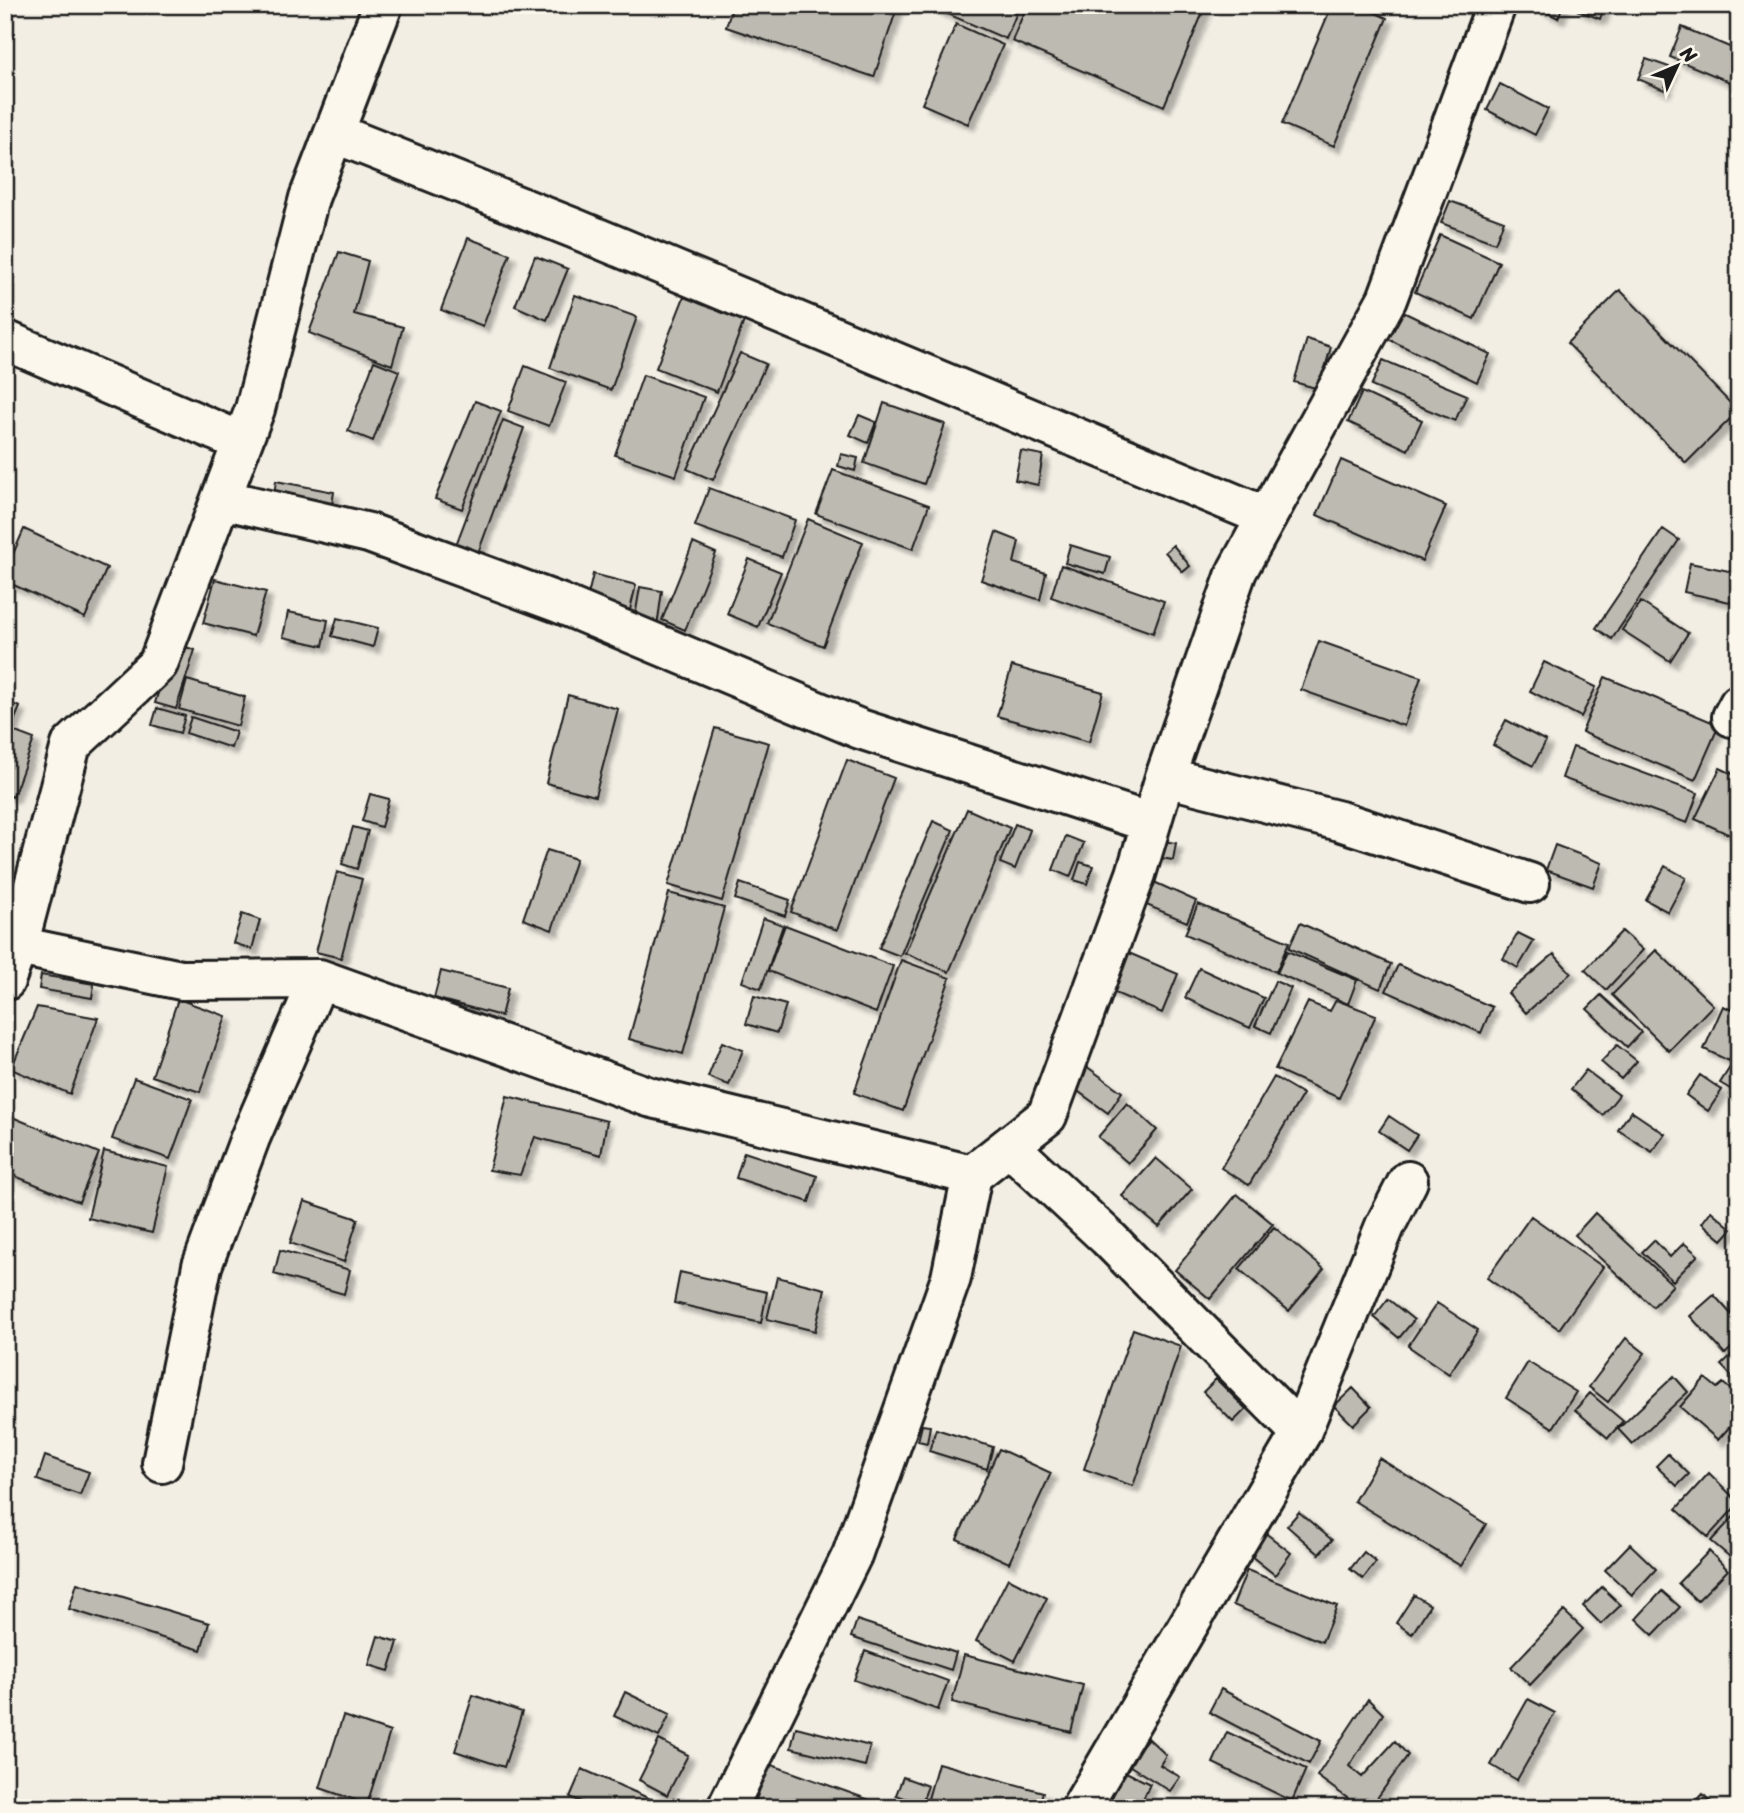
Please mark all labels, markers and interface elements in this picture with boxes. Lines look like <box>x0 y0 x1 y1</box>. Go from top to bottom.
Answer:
north arrow <box>1642 32 1712 102</box>
text: N <box>1672 38 1706 71</box>

